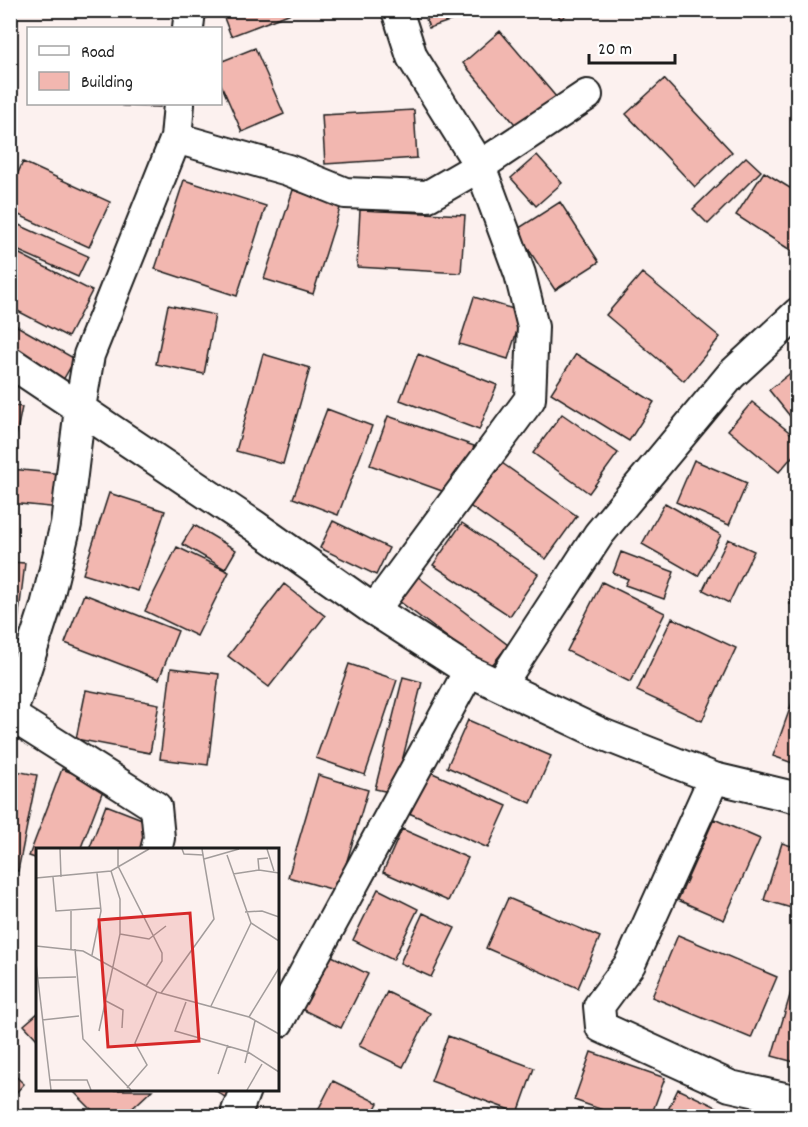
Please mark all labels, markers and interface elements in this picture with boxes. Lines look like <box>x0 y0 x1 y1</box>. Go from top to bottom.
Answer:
legend <box>27 27 222 105</box>
scale bar <box>589 27 674 65</box>
text: 20 m <box>598 38 632 63</box>
text: Road <box>81 41 115 66</box>
text: Building <box>81 71 133 96</box>
inset map <box>36 848 279 1091</box>

